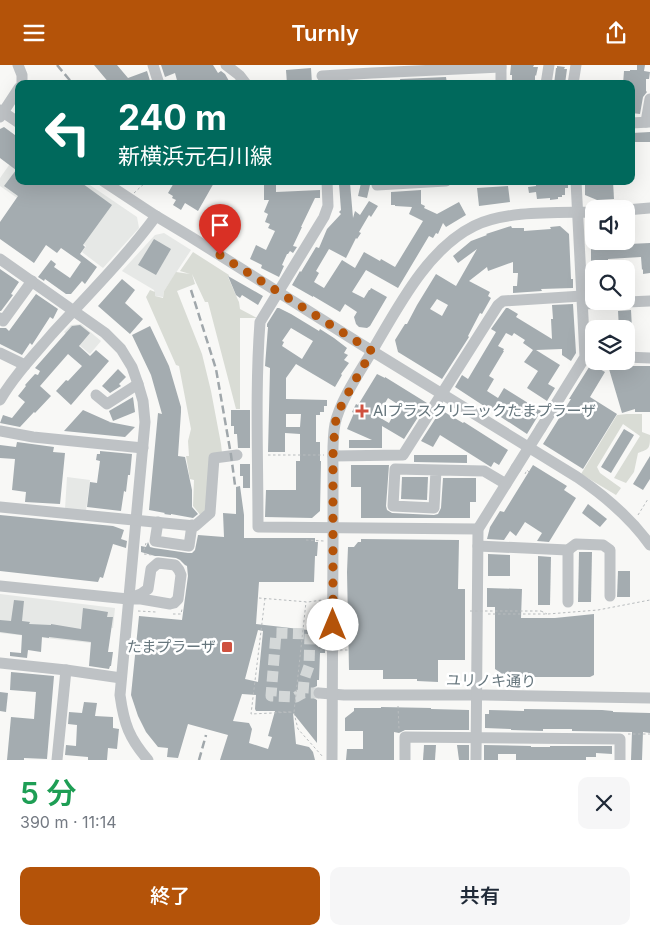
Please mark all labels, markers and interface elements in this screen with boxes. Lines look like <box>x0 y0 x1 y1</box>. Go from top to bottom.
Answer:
icon: menu <box>20 19 48 47</box>
icon: share <box>602 19 630 47</box>
text: Turnly <box>291 20 359 46</box>
text: 240 m <box>118 96 227 138</box>
icon: left <box>35 100 100 165</box>
text: 新横浜元石川線 <box>118 143 272 169</box>
map controls <box>585 200 635 370</box>
button: sound <box>585 200 635 250</box>
pin <box>199 204 241 255</box>
icon: arrive <box>206 211 234 239</box>
button: search <box>585 260 635 310</box>
button: layers <box>585 320 635 370</box>
place label: AIプラスクリニックたまプラーザ <box>373 401 596 420</box>
marker: AIプラスクリニックたまプラーザ <box>355 404 369 418</box>
position arrow <box>306 598 358 650</box>
place label: たまプラーザ <box>127 637 216 656</box>
marker: たまプラーザ <box>220 640 234 654</box>
street label: ユリノキ通り <box>446 670 536 691</box>
text: 5 分 <box>20 775 76 811</box>
button: close <box>578 777 630 829</box>
text: 390 m · 11:14 <box>20 812 117 832</box>
button: 終了 <box>20 867 320 925</box>
button: 共有 <box>330 867 630 925</box>

